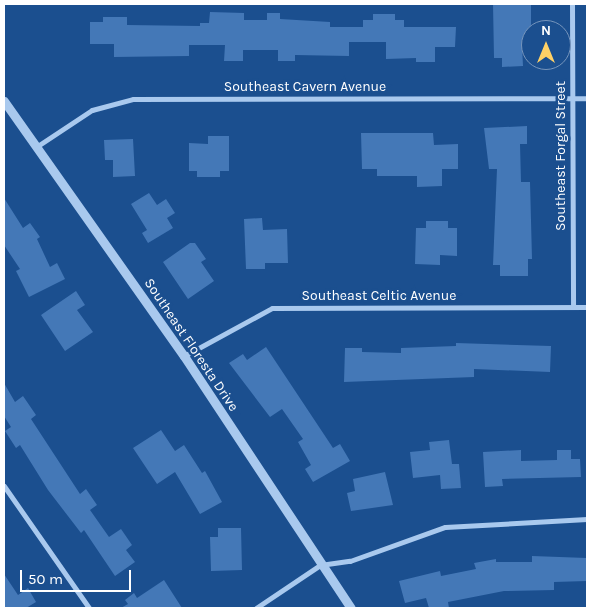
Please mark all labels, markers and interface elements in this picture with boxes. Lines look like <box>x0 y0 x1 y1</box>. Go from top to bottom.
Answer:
north arrow <box>521 20 571 70</box>
text: N <box>541 22 551 39</box>
street label: Southeast Cavern Avenue <box>224 79 386 95</box>
street label: Southeast Forgal Street <box>553 81 569 231</box>
street label: Southeast Floresta Drive <box>140 275 242 415</box>
street label: Southeast Celtic Avenue <box>302 288 456 304</box>
scale bar <box>22 560 134 592</box>
text: 50 m <box>28 570 63 588</box>

